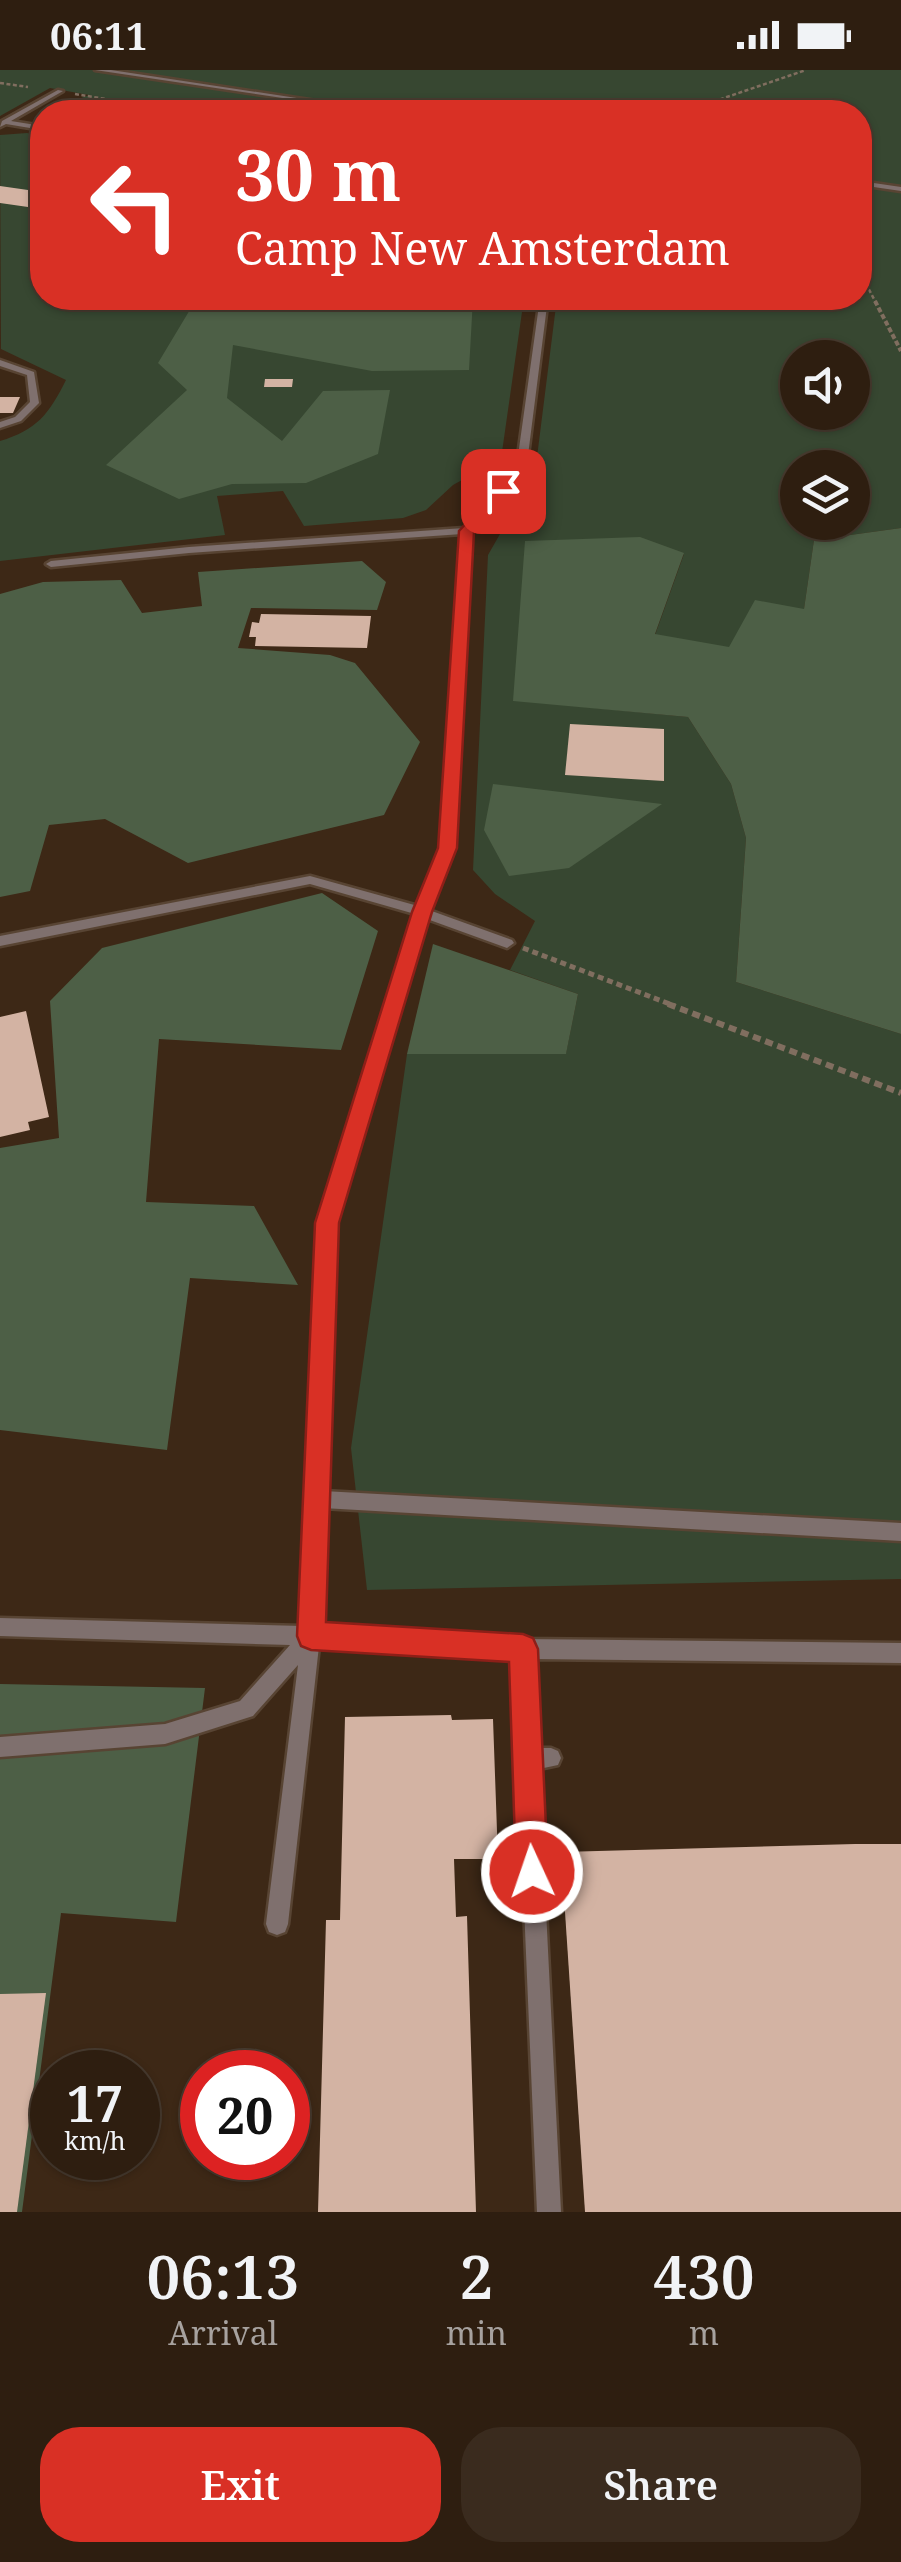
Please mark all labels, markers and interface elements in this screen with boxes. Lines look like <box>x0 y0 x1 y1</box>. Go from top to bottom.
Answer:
text: 06:11 <box>50 9 147 61</box>
text: 30 m <box>235 126 401 222</box>
icon: left <box>70 140 200 270</box>
text: Camp New Amsterdam <box>235 217 730 278</box>
map controls <box>780 340 870 540</box>
button: sound <box>780 340 870 430</box>
pin <box>461 449 546 534</box>
button: layers <box>780 450 870 540</box>
icon: arrive <box>476 464 531 519</box>
position arrow <box>480 1820 584 1924</box>
speed limit sign: 20 <box>180 2050 310 2180</box>
text: 17 <box>67 2069 123 2137</box>
text: km/h <box>64 2123 126 2157</box>
text: 06:13 <box>146 2235 299 2317</box>
text: 2 <box>459 2235 493 2317</box>
text: 430 <box>653 2235 755 2317</box>
text: Arrival <box>168 2311 278 2354</box>
text: min <box>446 2311 507 2354</box>
text: m <box>689 2311 719 2354</box>
button: Exit <box>40 2427 441 2542</box>
button: Share <box>461 2427 861 2542</box>

